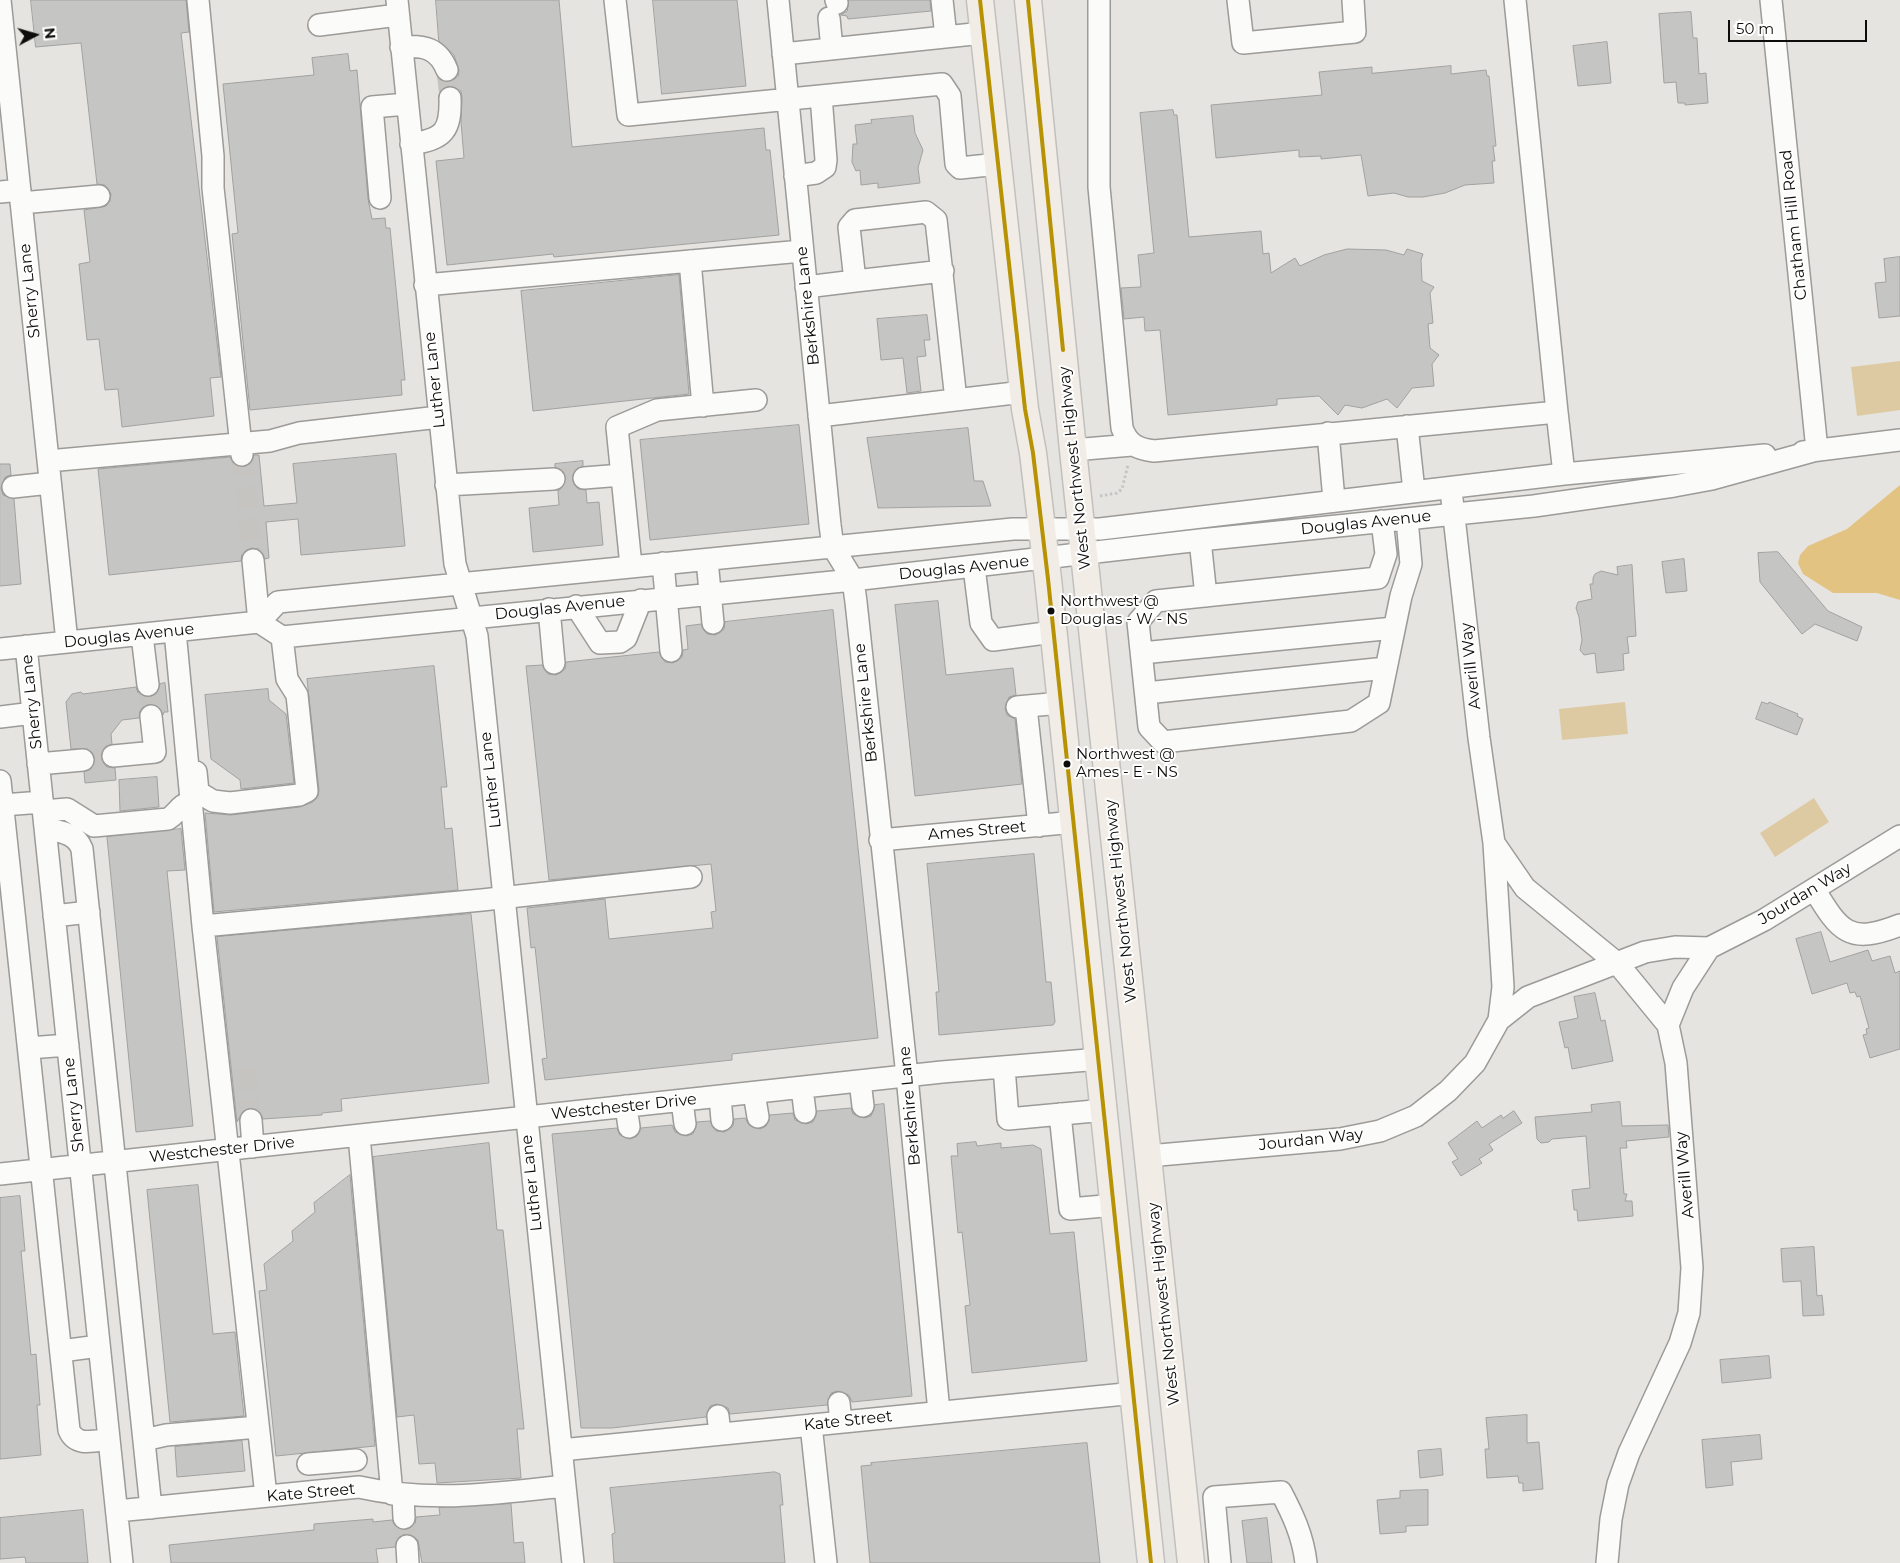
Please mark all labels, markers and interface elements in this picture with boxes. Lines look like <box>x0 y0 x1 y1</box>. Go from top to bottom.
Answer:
north arrow <box>10 10 60 60</box>
scale bar <box>1730 10 1869 42</box>
text: 50 m <box>1736 19 1774 38</box>
text: N <box>40 27 59 40</box>
street label: Chatham Hill Road <box>1777 149 1811 301</box>
street label: Sherry Lane <box>15 243 45 339</box>
street label: Berkshire Lane <box>792 245 824 367</box>
street label: Luther Lane <box>420 331 450 429</box>
street label: West Northwest Highway <box>1055 365 1095 571</box>
street label: Douglas Avenue <box>1300 507 1432 539</box>
street label: Douglas Avenue <box>898 552 1030 584</box>
street label: Douglas Avenue <box>494 592 626 624</box>
place label: Northwest @ Douglas - W - NS <box>1060 593 1188 628</box>
marker: Northwest @ Douglas - W - NS <box>1046 606 1056 616</box>
street label: Douglas Avenue <box>63 620 195 652</box>
street label: Averill Way <box>1457 622 1485 710</box>
street label: Berkshire Lane <box>850 642 882 764</box>
street label: Sherry Lane <box>17 654 47 750</box>
street label: Luther Lane <box>476 731 506 829</box>
place label: Northwest @ Ames - E - NS <box>1076 746 1178 781</box>
marker: Northwest @ Ames - E - NS <box>1062 759 1072 769</box>
street label: West Northwest Highway <box>1101 798 1141 1004</box>
street label: Ames Street <box>927 817 1027 845</box>
street label: Jourdan Way <box>1755 859 1855 929</box>
street label: Berkshire Lane <box>895 1046 925 1166</box>
street label: Sherry Lane <box>59 1057 89 1153</box>
street label: Westchester Drive <box>550 1090 698 1124</box>
street label: Jourdan Way <box>1258 1125 1364 1155</box>
street label: Averill Way <box>1672 1131 1698 1219</box>
street label: Westchester Drive <box>148 1133 296 1167</box>
street label: Luther Lane <box>517 1134 547 1232</box>
street label: West Northwest Highway <box>1144 1201 1184 1407</box>
street label: Kate Street <box>803 1407 893 1435</box>
street label: Kate Street <box>266 1480 356 1506</box>

